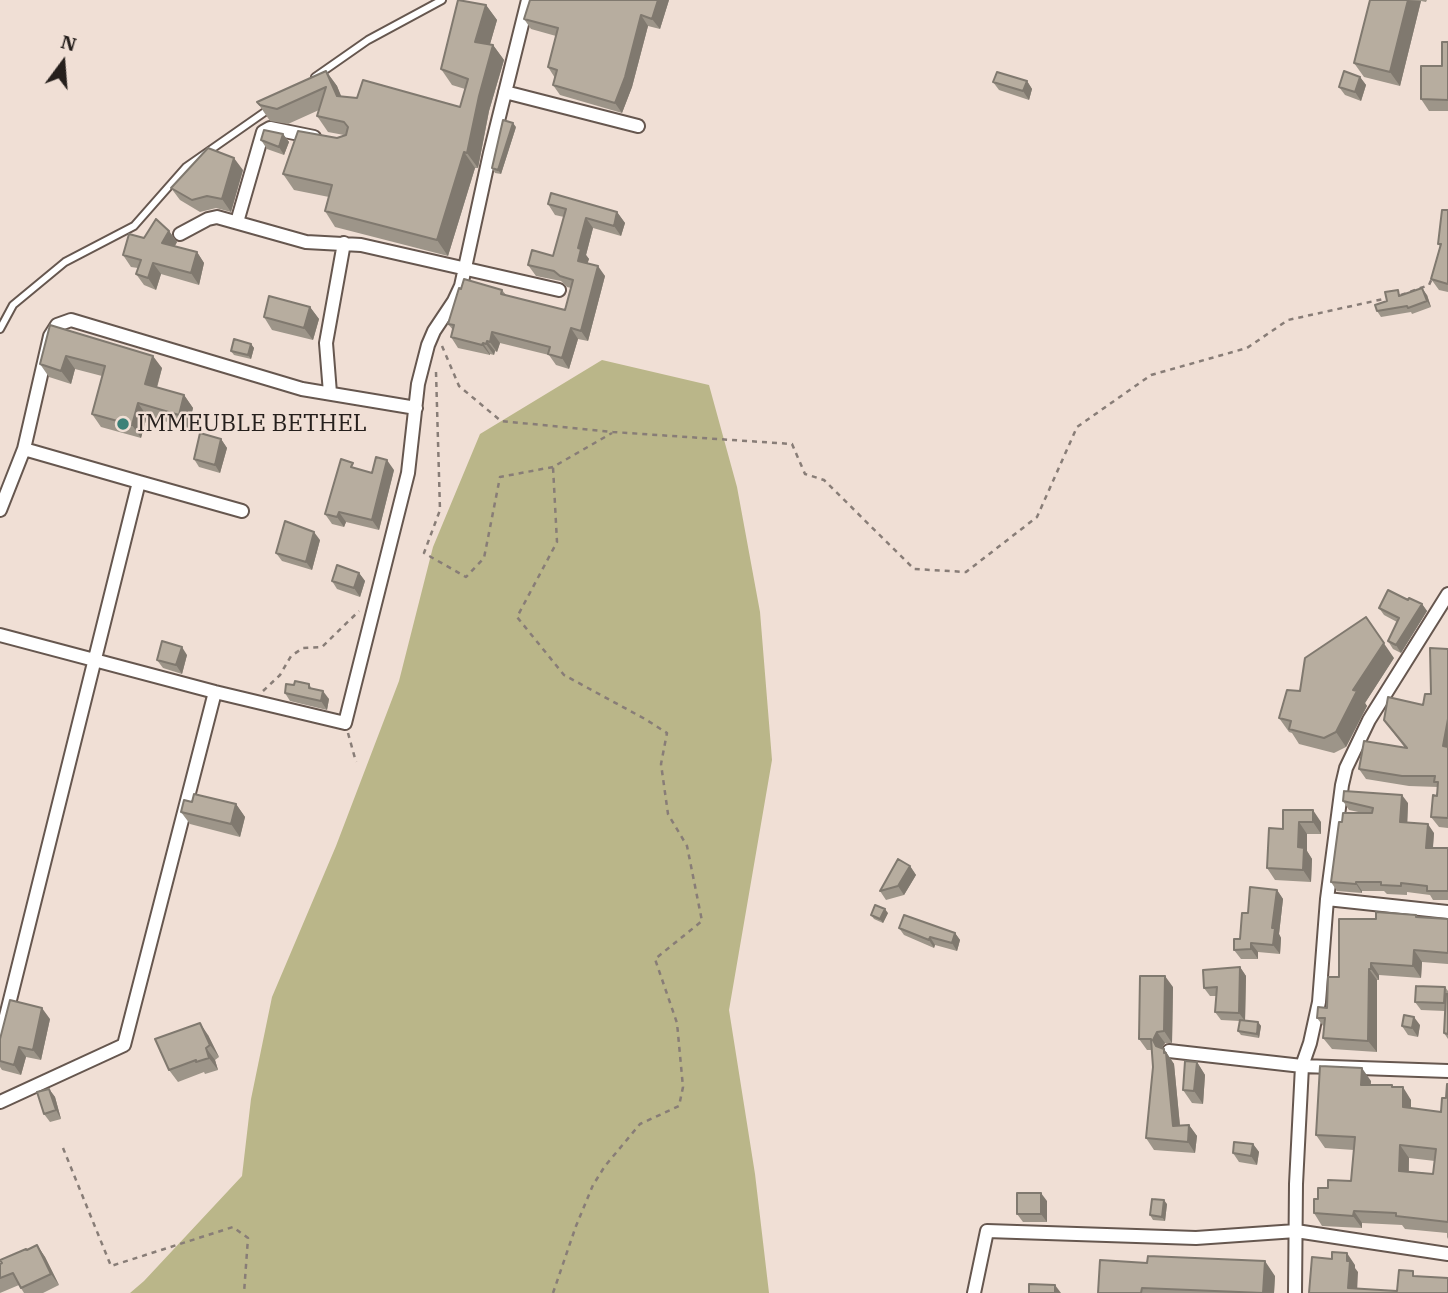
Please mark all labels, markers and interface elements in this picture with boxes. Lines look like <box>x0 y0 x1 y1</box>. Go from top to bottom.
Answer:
north arrow <box>28 28 98 98</box>
text: N <box>58 29 79 56</box>
place label: IMMEUBLE BETHEL <box>137 410 367 438</box>
marker: IMMEUBLE BETHEL <box>115 416 131 432</box>

